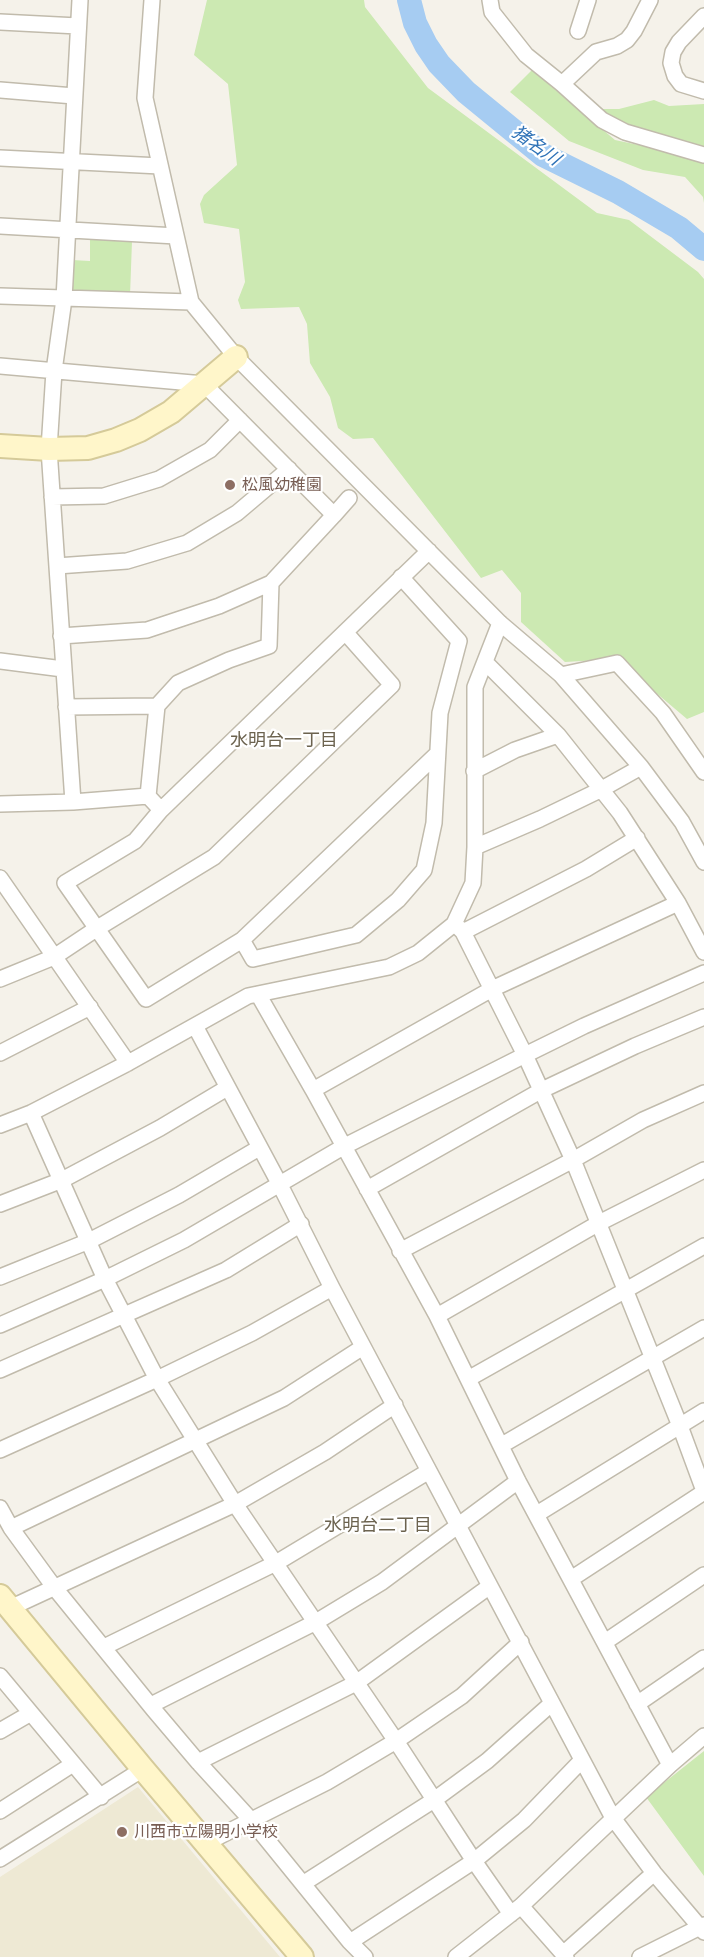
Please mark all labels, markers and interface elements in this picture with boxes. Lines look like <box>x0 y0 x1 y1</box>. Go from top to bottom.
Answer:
water label: 猪名川 <box>508 122 564 170</box>
place label: 松風幼稚園 <box>242 475 322 495</box>
marker: 松風幼稚園 <box>223 478 237 492</box>
district label: 水明台一丁目 <box>230 730 338 752</box>
district label: 水明台二丁目 <box>324 1515 432 1537</box>
place label: 川西市立陽明小学校 <box>134 1822 278 1842</box>
marker: 川西市立陽明小学校 <box>115 1825 129 1839</box>

